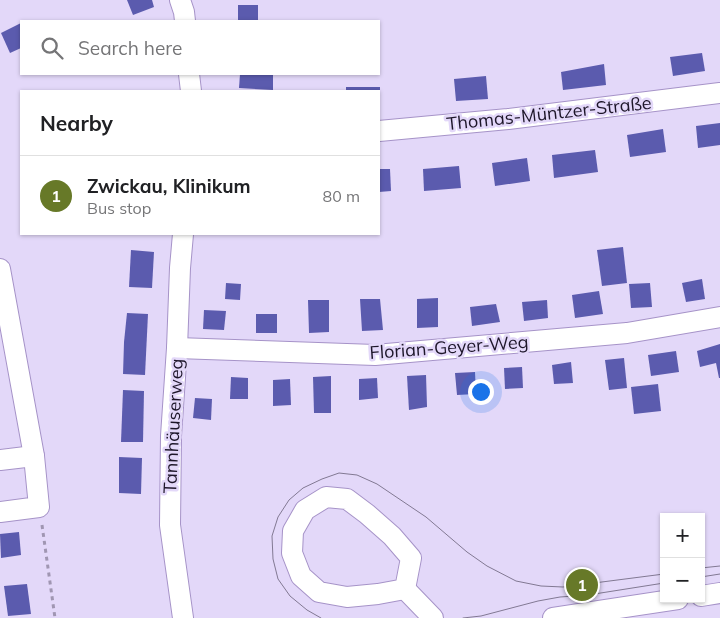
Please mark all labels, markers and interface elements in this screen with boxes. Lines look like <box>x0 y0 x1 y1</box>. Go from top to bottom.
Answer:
search box <box>20 20 380 75</box>
icon: search <box>38 34 66 62</box>
text: Search here <box>78 36 182 60</box>
street label: Thomas-Müntzer-Straße <box>445 91 653 135</box>
text: Nearby <box>40 110 113 136</box>
text: Zwickau, Klinikum <box>87 174 251 198</box>
text: 1 <box>51 186 61 206</box>
text: 80 m <box>323 186 360 206</box>
text: Bus stop <box>87 198 151 218</box>
street label: Florian-Geyer-Weg <box>369 330 529 364</box>
street label: Tannhäuserweg <box>158 358 188 494</box>
your location <box>468 379 494 405</box>
map controls <box>660 513 705 603</box>
button: + <box>660 513 705 558</box>
button: − <box>660 558 705 603</box>
pin: 1 <box>566 566 598 604</box>

